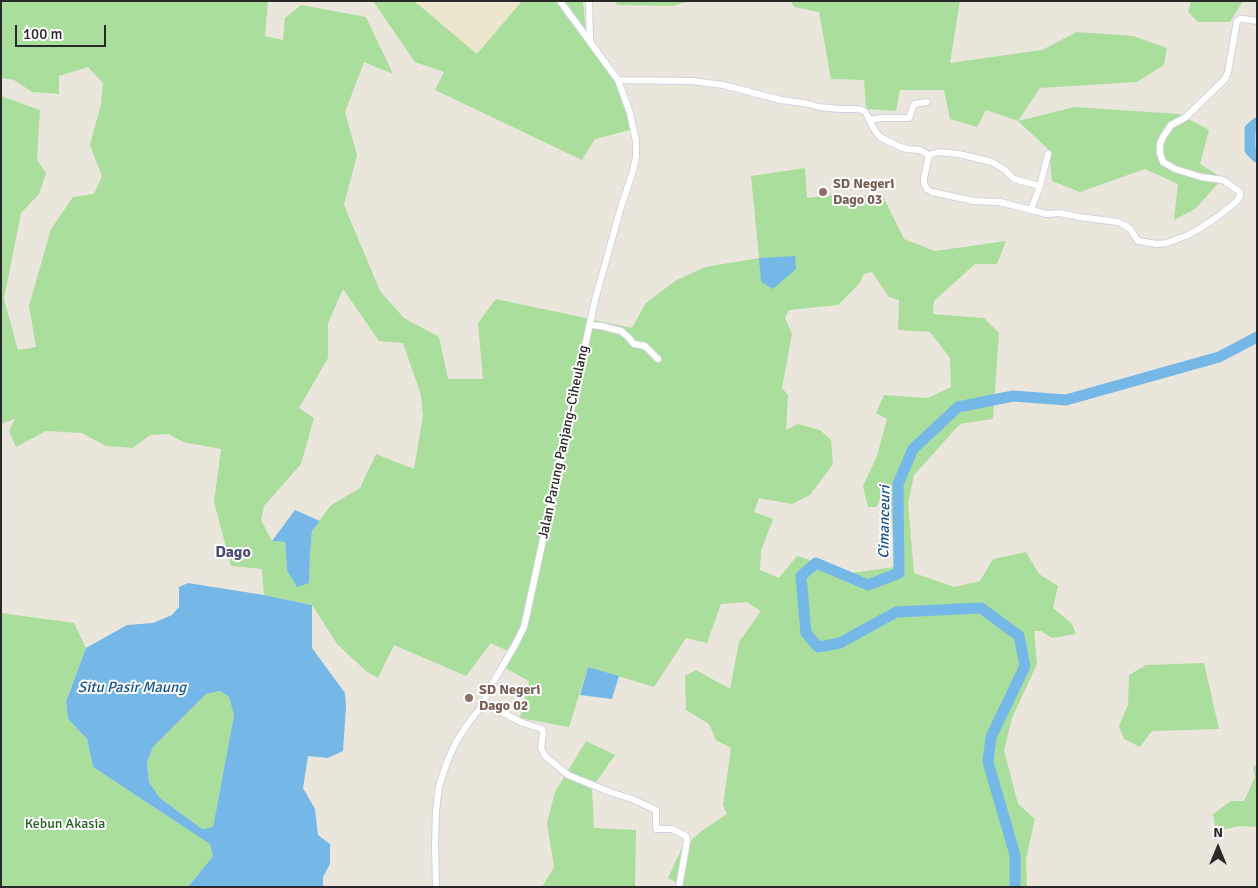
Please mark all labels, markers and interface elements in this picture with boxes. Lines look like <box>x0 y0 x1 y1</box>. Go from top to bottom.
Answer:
scale bar <box>18 15 109 47</box>
text: 100 m <box>23 25 63 43</box>
place label: SD Negeri Dago 03 <box>833 176 894 208</box>
marker: SD Negeri Dago 03 <box>817 186 829 198</box>
street label: Jalan Parung Panjang–Ciheulang <box>535 344 593 540</box>
water label: Cimanceuri <box>875 485 895 559</box>
district label: Dago <box>215 543 251 563</box>
water label: Situ Pasir Maung <box>78 679 186 697</box>
place label: SD Negeri Dago 02 <box>479 682 540 714</box>
marker: SD Negeri Dago 02 <box>463 692 475 704</box>
park label: Kebun Akasia <box>25 816 105 832</box>
north arrow <box>1193 823 1243 873</box>
text: N <box>1213 824 1223 841</box>

